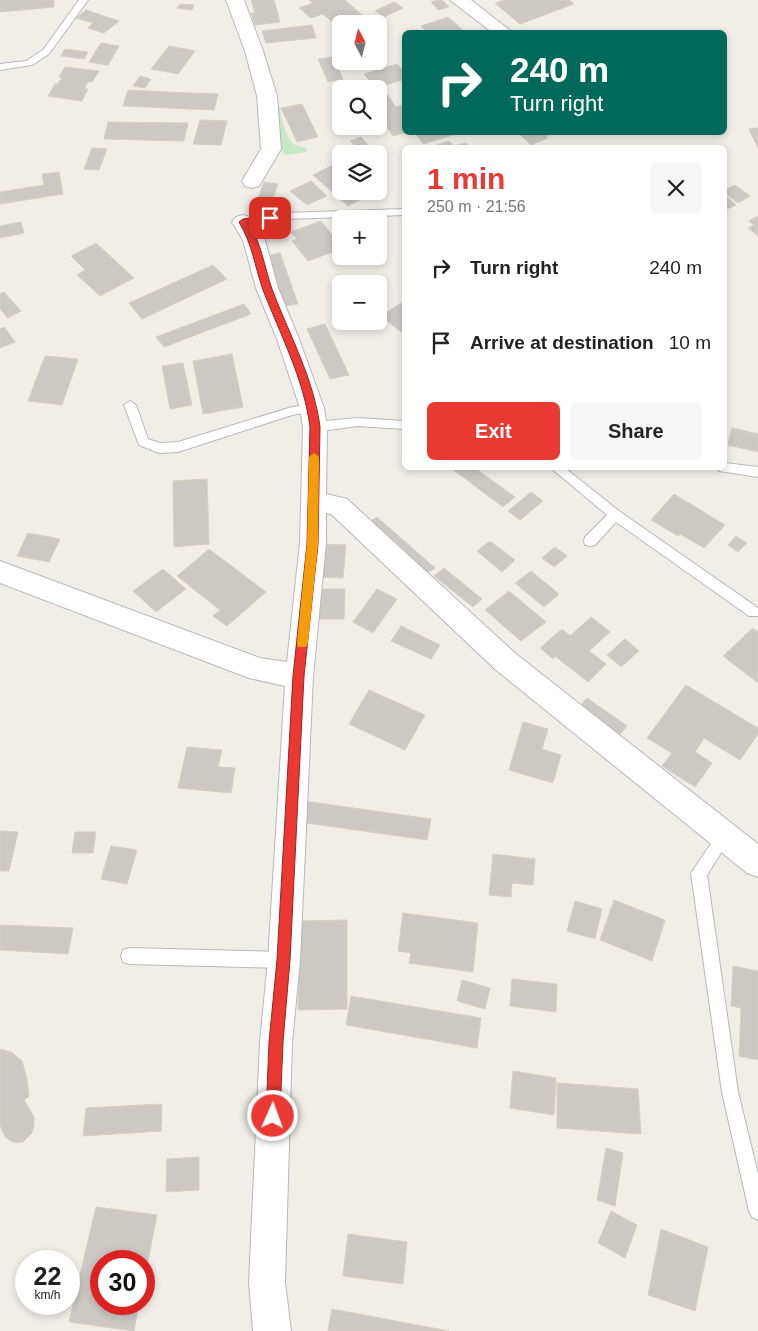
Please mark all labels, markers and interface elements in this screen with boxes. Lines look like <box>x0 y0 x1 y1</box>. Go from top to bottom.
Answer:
north arrow <box>332 15 388 70</box>
map controls <box>332 15 387 330</box>
icon: right <box>427 50 492 115</box>
text: 240 m <box>510 50 609 89</box>
button: search <box>332 80 387 135</box>
text: Turn right <box>510 91 603 116</box>
button: layers <box>332 145 387 200</box>
text: 1 min <box>427 162 505 195</box>
button: close <box>650 162 702 214</box>
pin <box>249 197 291 239</box>
text: 250 m · 21:56 <box>427 198 526 215</box>
icon: arrive <box>256 204 284 232</box>
button: + <box>332 210 387 265</box>
icon: right <box>427 254 455 282</box>
text: Turn right <box>470 257 558 278</box>
text: 240 m <box>649 257 702 278</box>
button: − <box>332 275 387 330</box>
icon: arrive <box>427 329 455 357</box>
text: Arrive at destination <box>470 332 654 353</box>
text: 10 m <box>669 332 711 353</box>
button: Exit <box>427 402 560 460</box>
button: Share <box>570 402 702 460</box>
position arrow <box>246 1089 298 1141</box>
speed limit sign: 30 <box>90 1250 155 1315</box>
text: 22 <box>34 1262 61 1290</box>
text: km/h <box>34 1288 61 1302</box>

